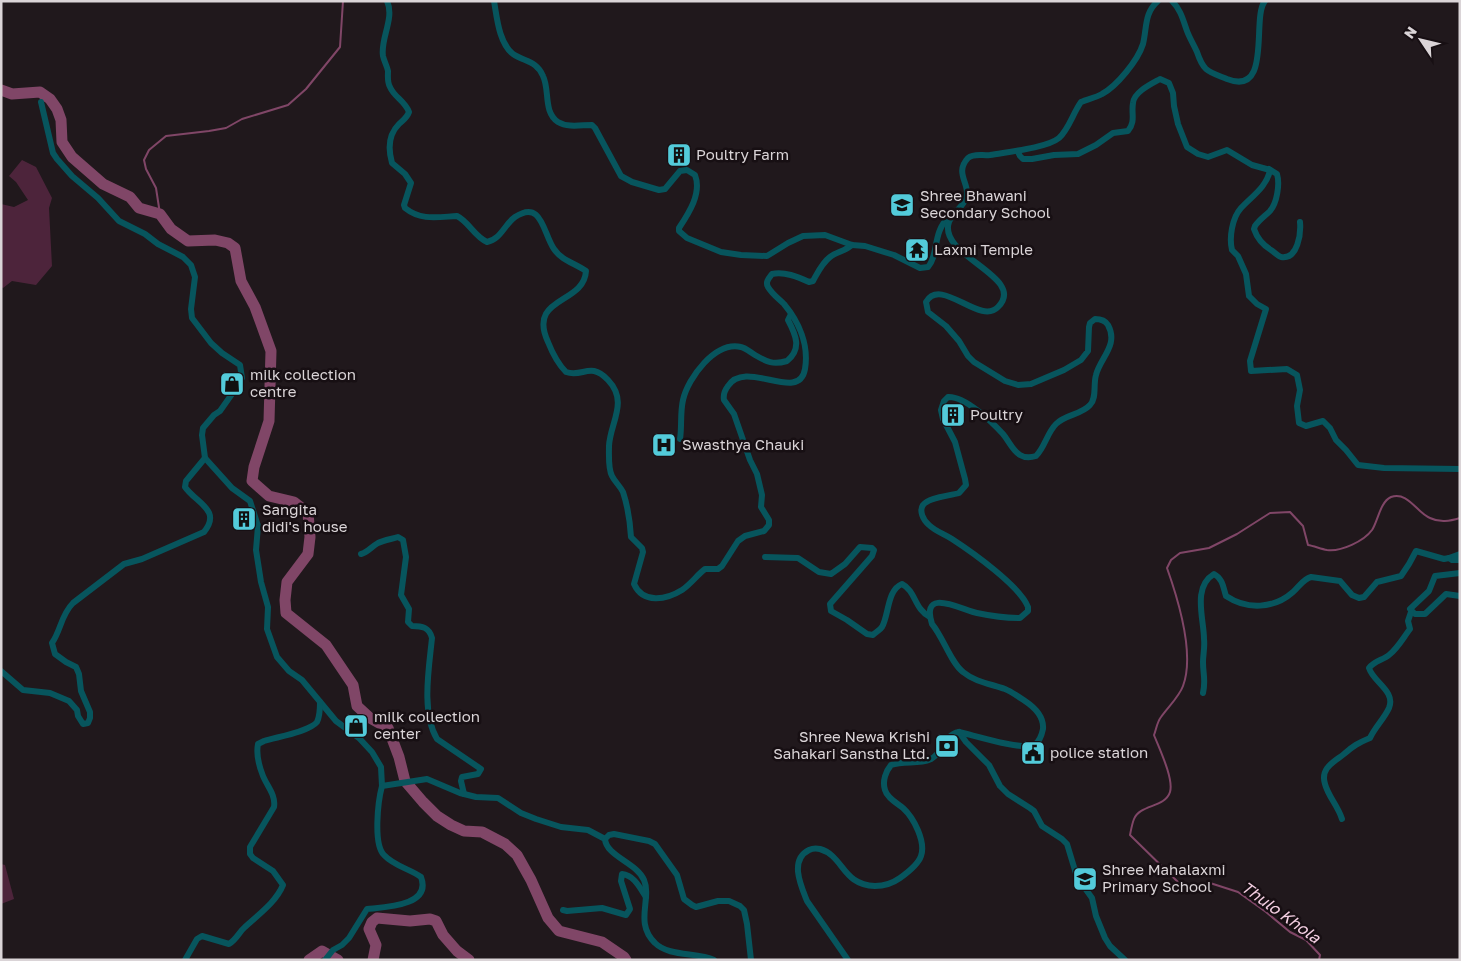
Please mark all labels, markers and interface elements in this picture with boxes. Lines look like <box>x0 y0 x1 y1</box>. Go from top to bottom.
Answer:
north arrow <box>1396 15 1446 65</box>
text: N <box>1400 23 1420 41</box>
building icon: Poultry Farm <box>666 142 692 168</box>
place label: Poultry Farm <box>696 145 789 163</box>
place label: Shree Bhawani Secondary School <box>920 186 1051 221</box>
school or university icon: Shree Bhawani Secondary School <box>889 192 915 218</box>
temple icon: Laxmi Temple <box>904 237 930 263</box>
place label: Laxmi Temple <box>934 240 1033 258</box>
place label: milk collection centre <box>250 365 356 400</box>
shop icon: milk collection centre <box>219 371 245 397</box>
building icon: Poultry <box>940 402 966 428</box>
place label: Poultry <box>970 405 1024 423</box>
hospital icon: Swasthya Chauki <box>651 432 677 458</box>
place label: Swasthya Chauki <box>682 435 804 453</box>
place label: Sangita didi's house <box>262 500 348 535</box>
building icon: Sangita didi's house <box>231 506 257 532</box>
place label: milk collection center <box>374 707 480 742</box>
shop icon: milk collection center <box>343 713 369 739</box>
place label: Shree Newa Krishi Sahakari Sanstha Ltd. <box>773 727 930 762</box>
bank icon: Shree Newa Krishi Sahakari Sanstha Ltd. <box>934 733 960 759</box>
public building icon: police station <box>1020 740 1046 766</box>
place label: police station <box>1050 743 1148 761</box>
place label: Shree Mahalaxmi Primary School <box>1102 860 1226 895</box>
school or university icon: Shree Mahalaxmi Primary School <box>1072 866 1098 892</box>
water label: Thulo Khola <box>1238 877 1325 948</box>

